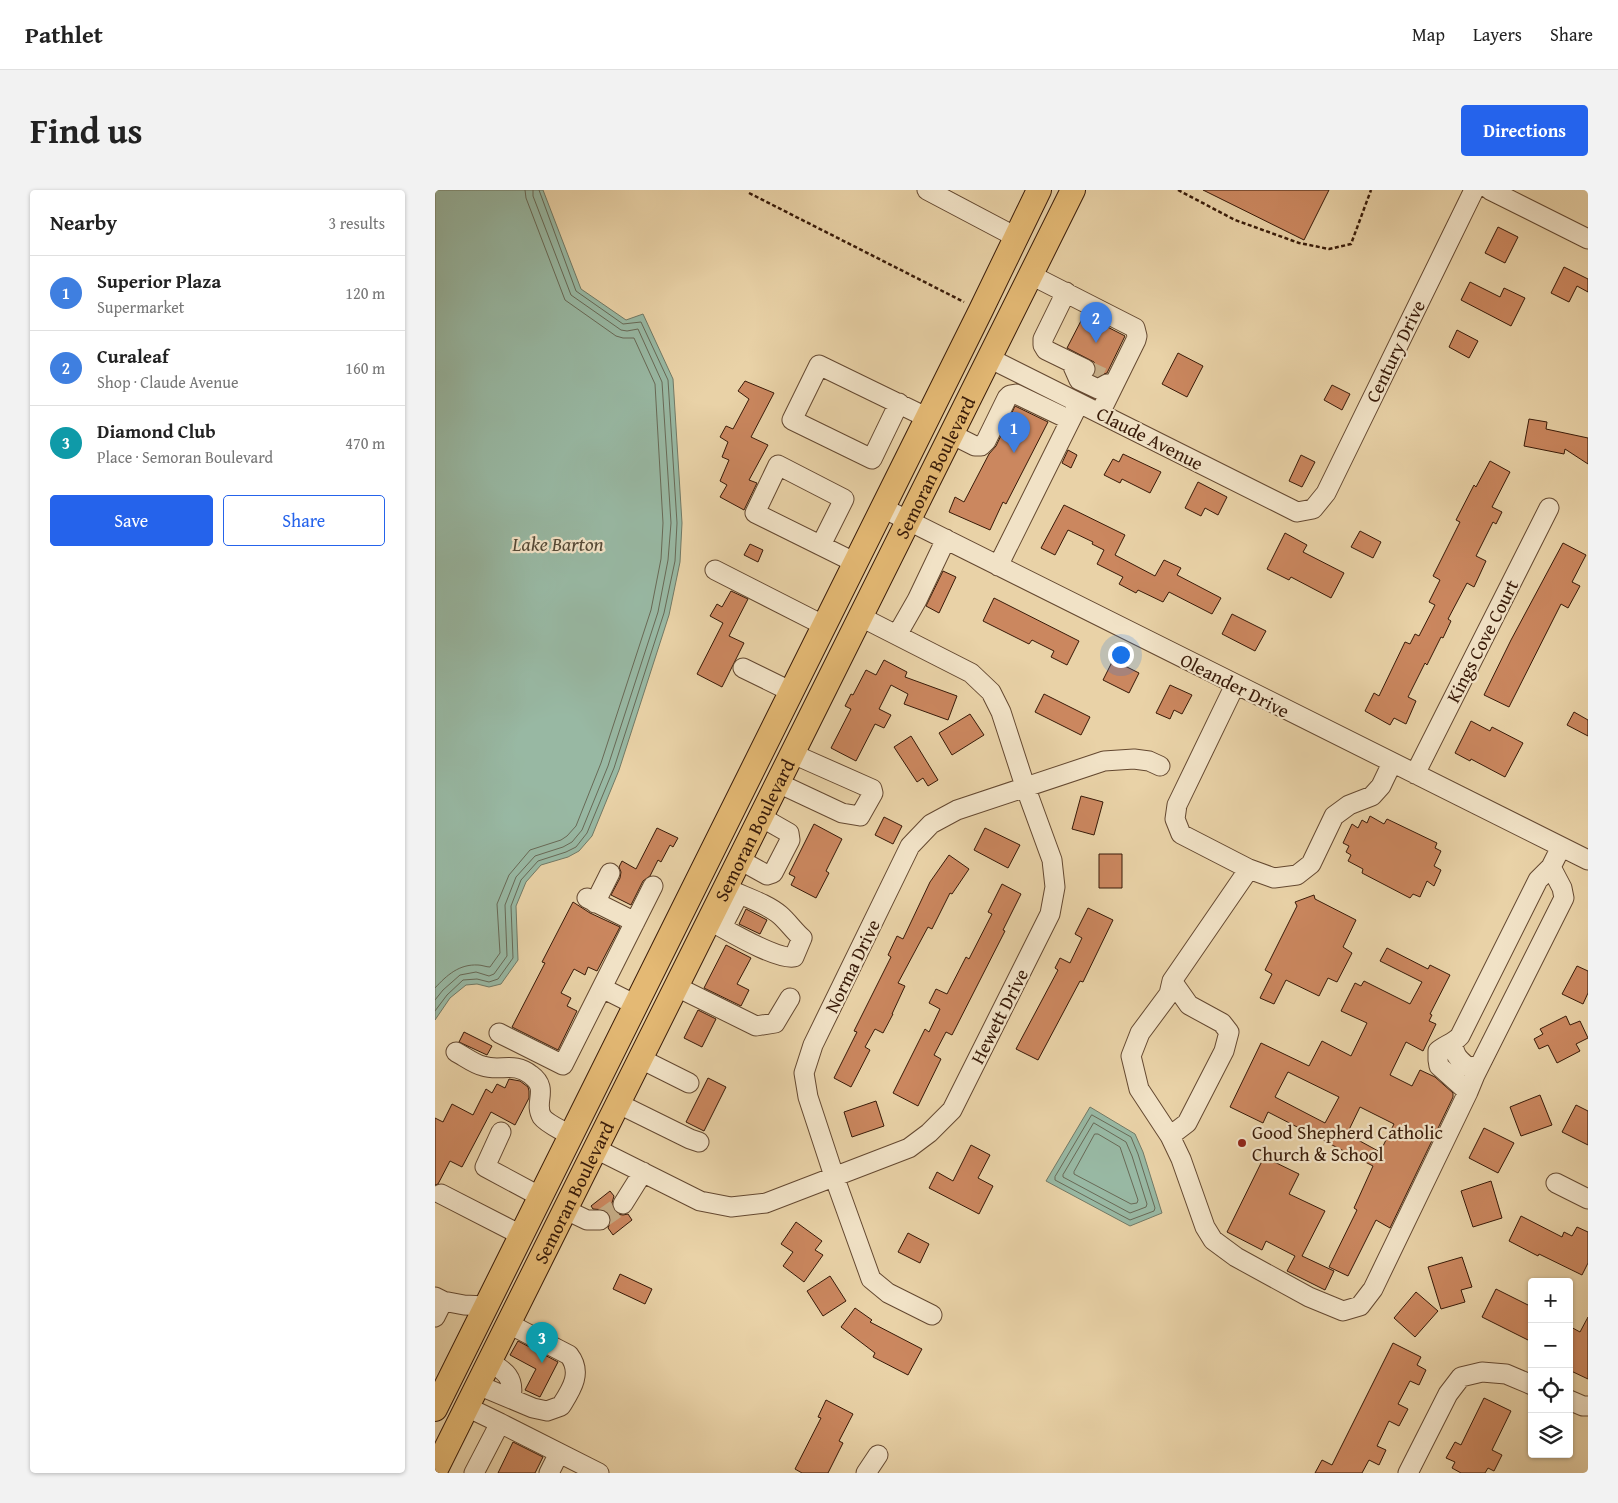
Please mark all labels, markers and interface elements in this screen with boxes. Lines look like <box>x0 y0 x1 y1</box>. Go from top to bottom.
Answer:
text: Pathlet <box>25 17 103 52</box>
text: Map <box>1412 21 1445 48</box>
text: Layers <box>1473 21 1522 48</box>
text: Share <box>1550 21 1593 48</box>
text: Find us <box>30 105 143 156</box>
button: Directions <box>1461 105 1588 156</box>
text: Nearby <box>50 207 117 238</box>
text: 3 results <box>328 211 385 235</box>
text: Superior Plaza <box>97 267 221 295</box>
text: 1 <box>62 281 70 305</box>
text: 120 m <box>345 281 385 305</box>
text: Supermarket <box>97 295 184 319</box>
street label: Century Drive <box>1358 295 1432 407</box>
pin: 2 <box>1080 302 1112 343</box>
text: Curaleaf <box>97 342 169 370</box>
text: 2 <box>62 356 70 380</box>
text: 160 m <box>345 356 385 380</box>
text: Shop · Claude Avenue <box>97 370 238 394</box>
street label: Semoran Boulevard <box>887 391 982 544</box>
street label: Claude Avenue <box>1092 399 1208 477</box>
pin: 1 <box>998 412 1030 453</box>
text: Diamond Club <box>97 417 216 445</box>
text: 3 <box>62 431 70 455</box>
text: 470 m <box>345 431 385 455</box>
text: Place · Semoran Boulevard <box>97 445 273 469</box>
button: Save <box>50 495 213 546</box>
button: Share <box>223 495 385 546</box>
water label: Lake Barton <box>511 529 604 558</box>
street label: Kings Cove Court <box>1439 574 1525 708</box>
your location <box>1108 642 1134 668</box>
street label: Oleander Drive <box>1176 645 1295 725</box>
street label: Semoran Boulevard <box>707 753 802 906</box>
street label: Norma Drive <box>817 914 887 1018</box>
street label: Hewett Drive <box>963 963 1035 1069</box>
street label: Semoran Boulevard <box>526 1116 621 1269</box>
place label: Good Shepherd Catholic Church & School <box>1252 1118 1443 1168</box>
marker: Good Shepherd Catholic Church & School <box>1236 1137 1248 1149</box>
map controls <box>1528 1278 1573 1458</box>
button: + <box>1528 1278 1573 1323</box>
pin: 3 <box>526 1322 558 1363</box>
button: − <box>1528 1323 1573 1368</box>
button: locate <box>1528 1368 1573 1413</box>
button: layers <box>1528 1413 1573 1458</box>

